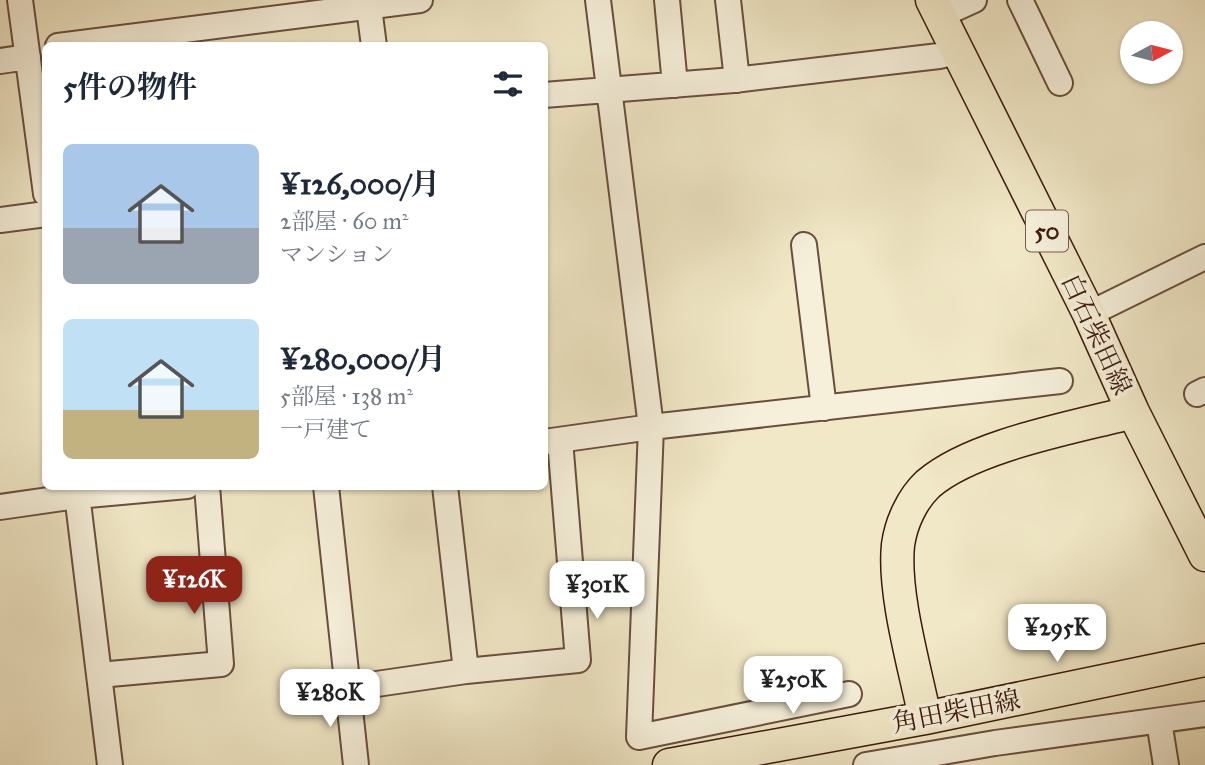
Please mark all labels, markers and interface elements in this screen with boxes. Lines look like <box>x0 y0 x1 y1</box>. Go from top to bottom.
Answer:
north arrow <box>1120 21 1183 84</box>
map controls <box>1120 21 1183 84</box>
icon: filters <box>489 65 527 103</box>
text: 5件の物件 <box>63 69 197 105</box>
text: ¥126,000/月 <box>280 166 440 202</box>
icon: home <box>119 172 203 256</box>
text: 2部屋 · 60 m² <box>280 207 408 235</box>
road number: 50 <box>1026 210 1068 252</box>
text: マンション <box>280 240 394 268</box>
street label: 白石柴田線 <box>1055 268 1139 400</box>
text: ¥280,000/月 <box>280 341 446 377</box>
icon: home <box>119 347 203 431</box>
text: 5部屋 · 138 m² <box>280 382 413 410</box>
text: 一戸建て <box>280 415 372 443</box>
pin: ¥126K <box>145 556 243 616</box>
pin: ¥301K <box>548 562 646 621</box>
text: ¥126K <box>162 565 226 593</box>
text: ¥301K <box>566 570 628 598</box>
pin: ¥295K <box>1008 604 1106 664</box>
text: ¥295K <box>1024 613 1090 641</box>
pin: ¥250K <box>744 656 842 716</box>
text: ¥250K <box>760 665 826 693</box>
pin: ¥280K <box>281 670 379 729</box>
text: ¥280K <box>296 678 364 706</box>
street label: 角田柴田線 <box>889 683 1023 739</box>

